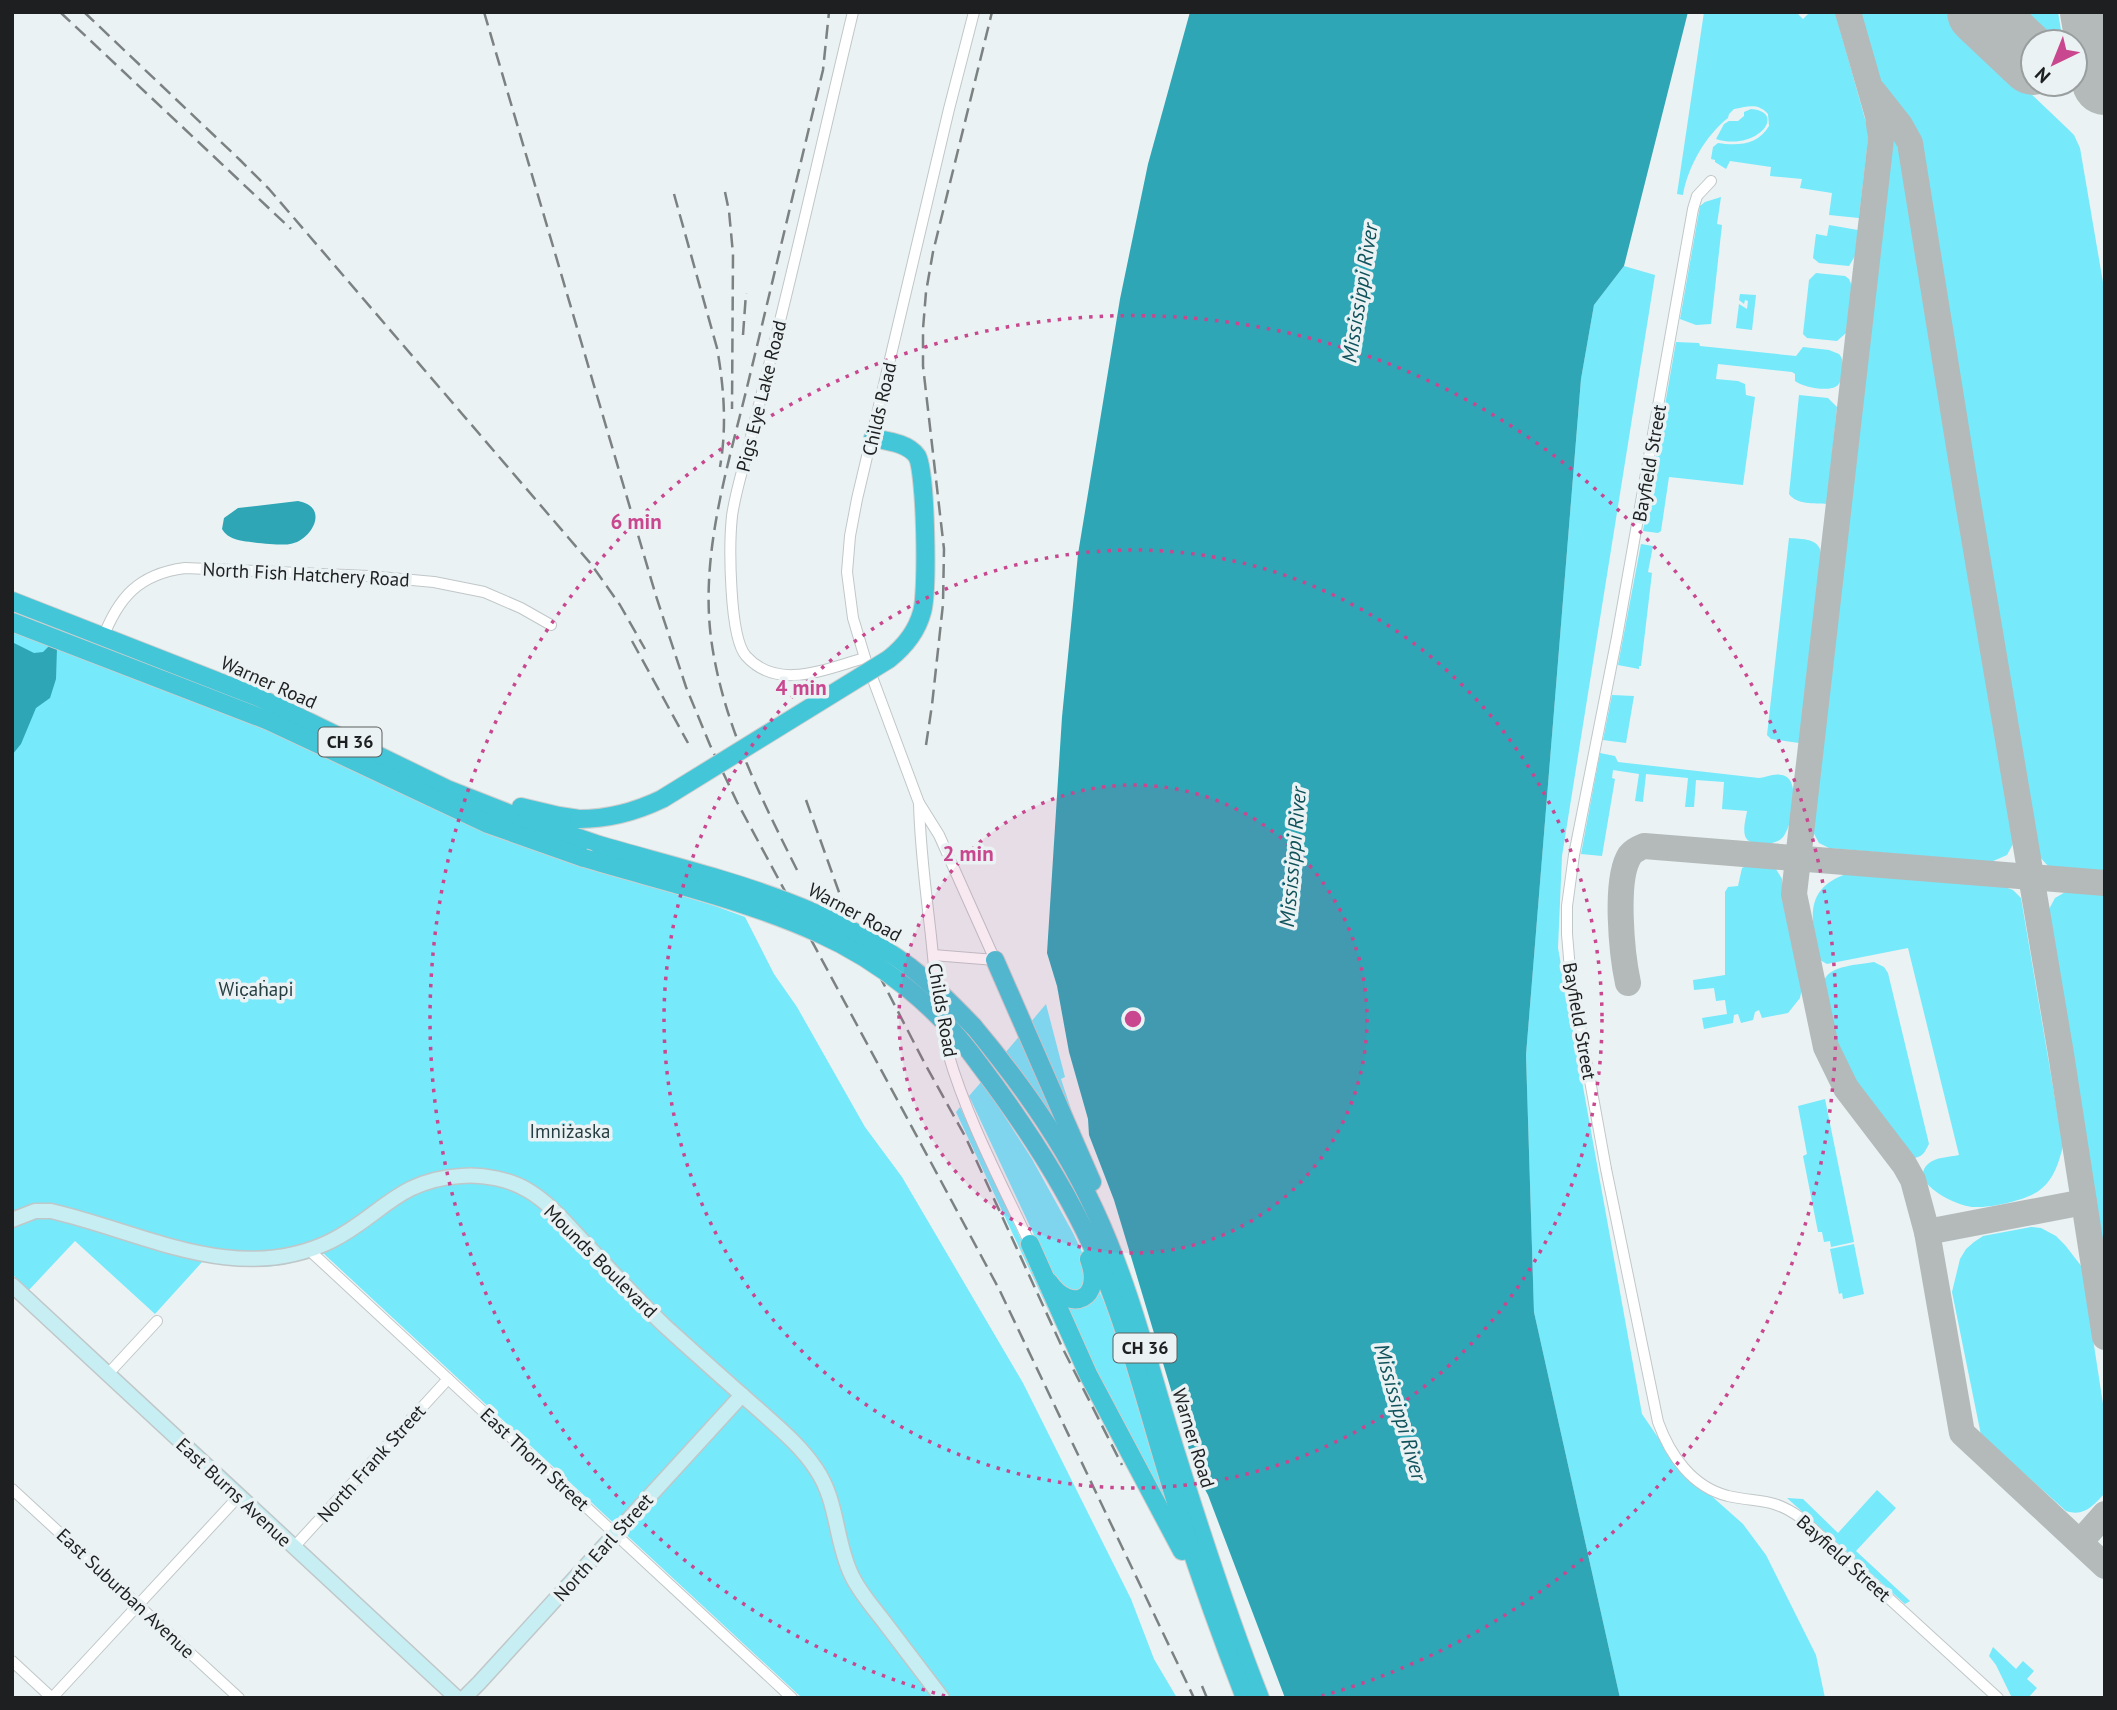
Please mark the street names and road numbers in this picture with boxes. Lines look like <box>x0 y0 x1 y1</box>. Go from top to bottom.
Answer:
street label: Pigs Eye Lake Road <box>731 318 791 474</box>
street label: Childs Road <box>857 360 901 458</box>
street label: Bayfield Street <box>1627 402 1671 524</box>
street label: North Fish Hatchery Road <box>202 557 410 591</box>
street label: Warner Road <box>217 650 321 714</box>
road number: CH 36 <box>318 728 382 756</box>
street label: Warner Road <box>804 877 906 947</box>
street label: Bayfield Street <box>1558 960 1602 1082</box>
street label: Childs Road <box>923 961 963 1059</box>
street label: Mounds Boulevard <box>539 1199 663 1323</box>
road number: CH 36 <box>1114 1334 1176 1363</box>
street label: Warner Road <box>1168 1385 1220 1491</box>
street label: North Frank Street <box>312 1399 431 1527</box>
street label: East Thorn Street <box>476 1402 595 1516</box>
street label: East Burns Avenue <box>171 1432 297 1552</box>
street label: North Earl Street <box>548 1488 658 1606</box>
street label: Bayfield Street <box>1792 1509 1897 1607</box>
street label: East Suburban Avenue <box>52 1523 200 1663</box>

